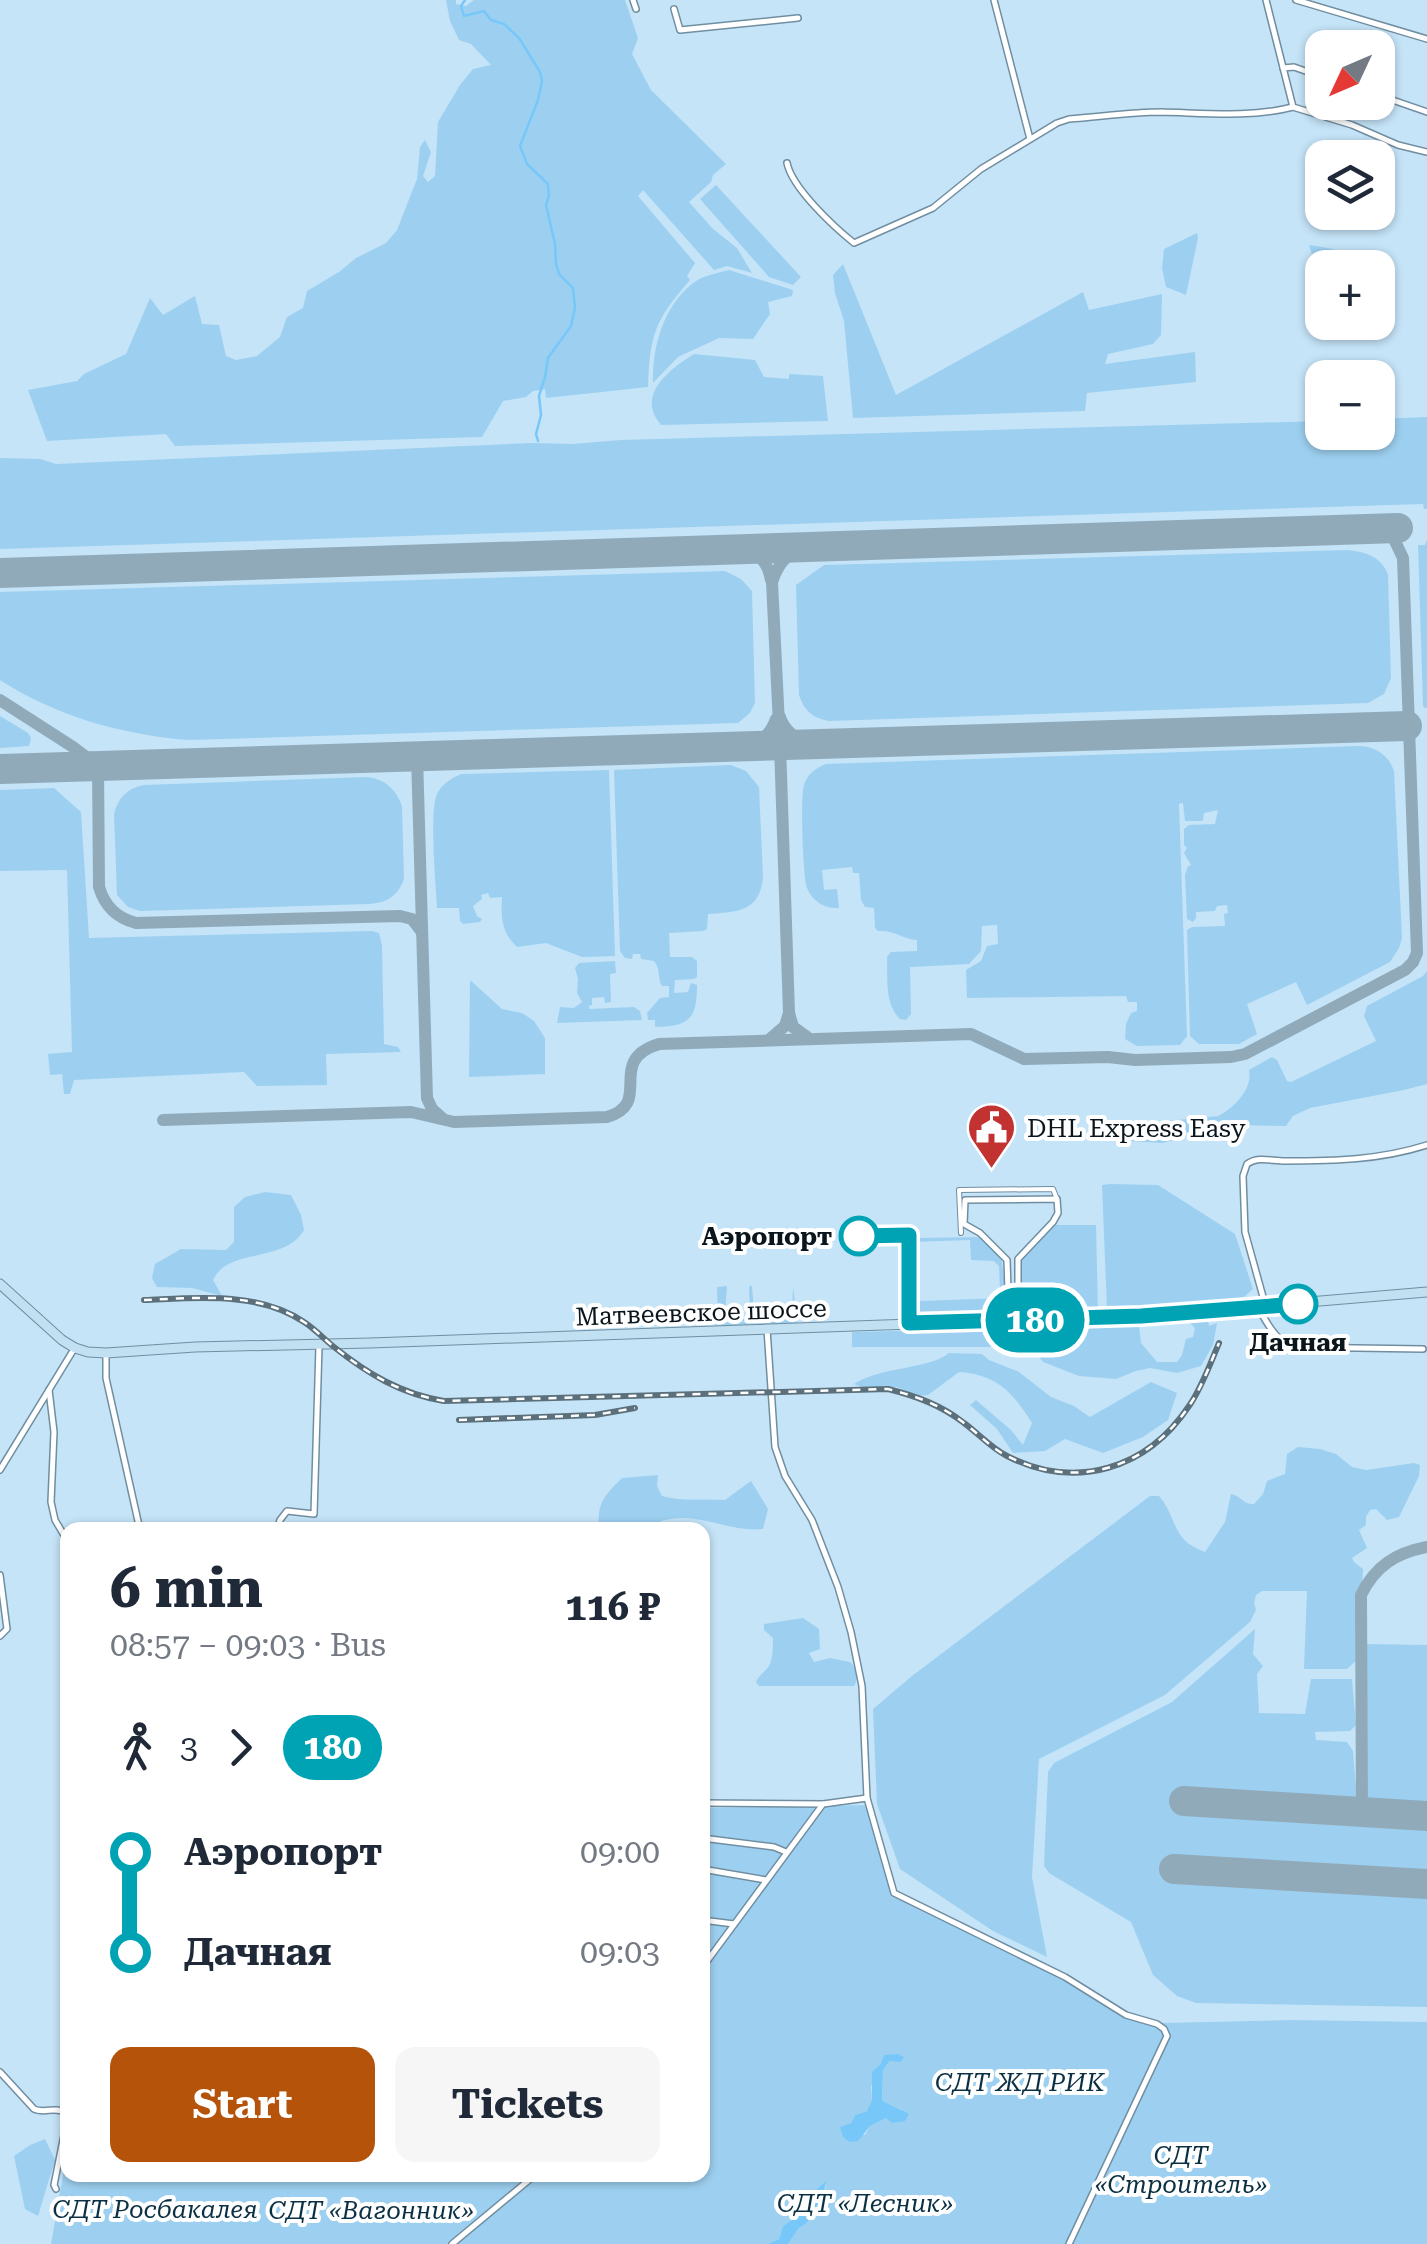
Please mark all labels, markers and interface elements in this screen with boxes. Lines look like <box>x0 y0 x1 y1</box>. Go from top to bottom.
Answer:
north arrow <box>1305 30 1395 120</box>
map controls <box>1305 30 1395 450</box>
button: layers <box>1305 140 1395 230</box>
button: + <box>1305 250 1395 340</box>
button: − <box>1305 360 1395 450</box>
public building icon: DHL Express Easy <box>966 1102 1018 1170</box>
place label: DHL Express Easy <box>1027 1114 1246 1143</box>
marker: Аэропорт <box>840 1217 878 1255</box>
place label: Аэропорт <box>702 1222 832 1251</box>
marker: Дачная <box>1279 1285 1317 1323</box>
line badge: 180 <box>978 1288 1092 1352</box>
street label: Матвеевское шоссе <box>575 1294 827 1331</box>
text: 180 <box>1006 1300 1064 1341</box>
place label: Дачная <box>1249 1328 1347 1357</box>
text: 6 min <box>110 1556 263 1620</box>
text: 116 ₽ <box>565 1585 660 1629</box>
text: 08:57 – 09:03 · Bus <box>110 1626 386 1664</box>
icon: walk <box>110 1720 165 1775</box>
icon: forward <box>213 1720 268 1775</box>
text: 180 <box>303 1727 362 1768</box>
text: 3 <box>180 1728 198 1766</box>
text: Аэропорт <box>184 1830 382 1874</box>
text: 09:00 <box>580 1833 660 1871</box>
text: Дачная <box>184 1930 332 1974</box>
text: 09:03 <box>580 1933 660 1971</box>
button: Start <box>110 2047 375 2162</box>
button: Tickets <box>395 2047 660 2162</box>
park label: СДТ ЖД РИК <box>935 2068 1105 2097</box>
park label: СДТ «Строитель» <box>1095 2141 1267 2199</box>
park label: СДТ «Лесник» <box>777 2189 953 2218</box>
park label: СДТ Росбакалея <box>52 2195 258 2224</box>
park label: СДТ «Вагонник» <box>268 2196 474 2225</box>

